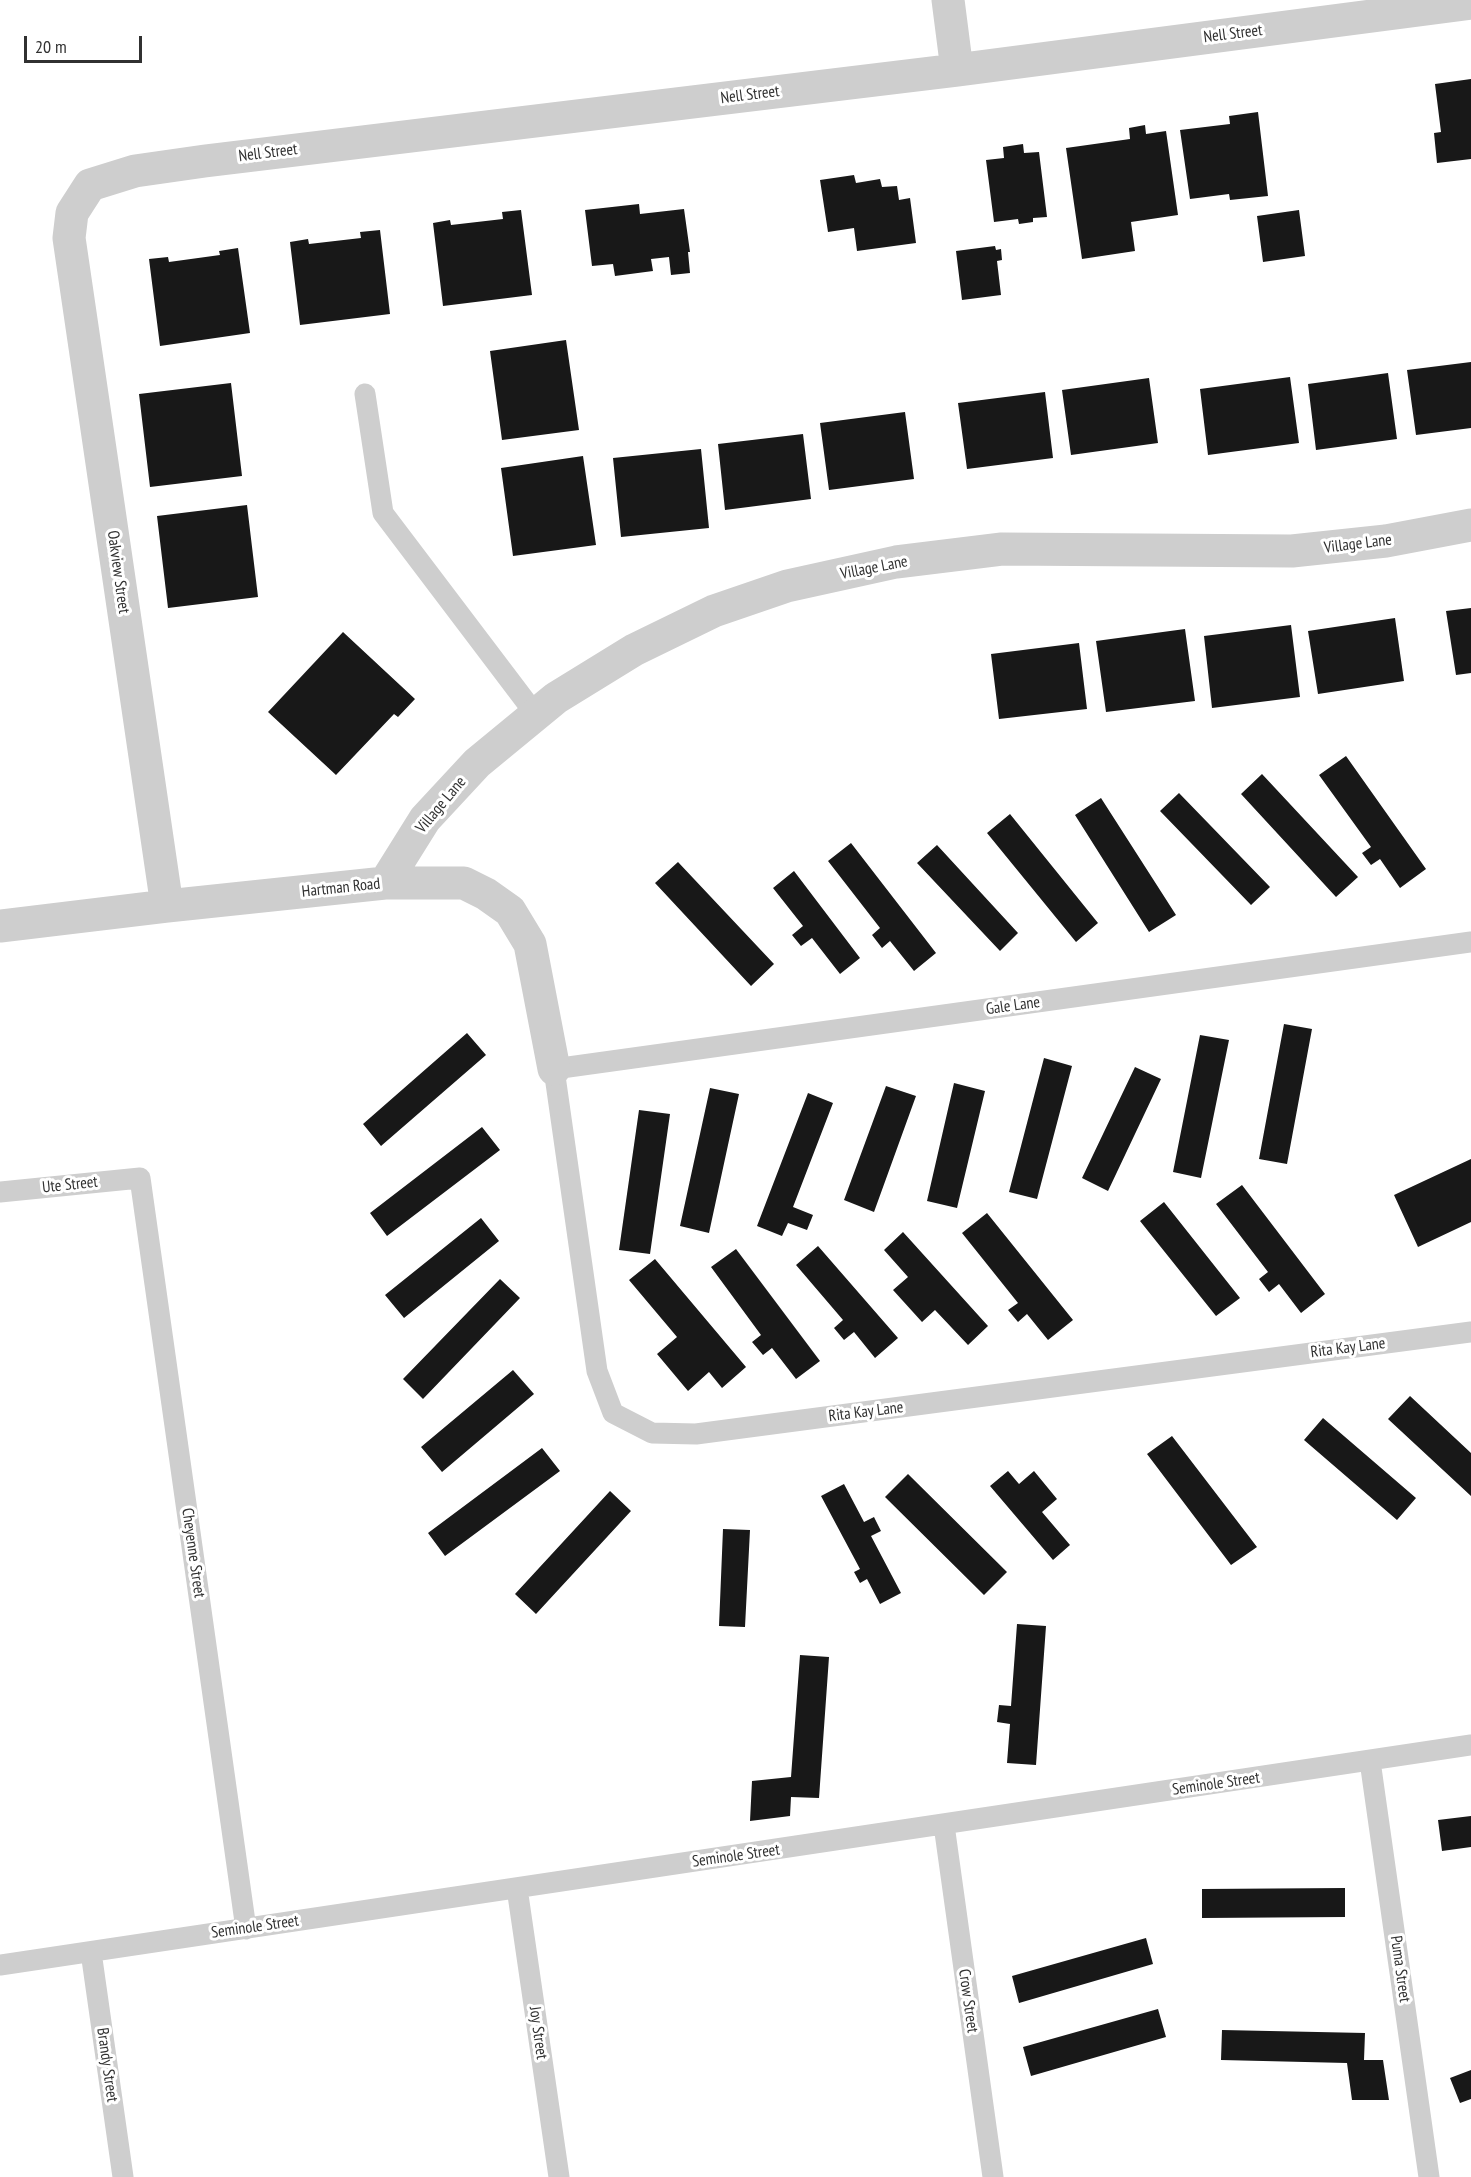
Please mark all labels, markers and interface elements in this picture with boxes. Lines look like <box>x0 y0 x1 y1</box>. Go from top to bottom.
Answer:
street label: Nell Street <box>1202 21 1264 47</box>
scale bar <box>27 24 146 62</box>
text: 20 m <box>35 35 67 58</box>
street label: Nell Street <box>719 82 781 108</box>
street label: Nell Street <box>237 140 299 166</box>
street label: Oakview Street <box>103 529 133 615</box>
street label: Village Lane <box>1323 530 1393 558</box>
street label: Village Lane <box>839 552 909 584</box>
street label: Village Lane <box>412 773 470 837</box>
street label: Hartman Road <box>301 874 381 902</box>
street label: Gale Lane <box>985 993 1041 1019</box>
street label: Ute Street <box>41 1173 99 1197</box>
street label: Rita Kay Lane <box>1310 1334 1386 1362</box>
street label: Rita Kay Lane <box>828 1398 904 1426</box>
street label: Cheyenne Street <box>177 1507 209 1599</box>
street label: Seminole Street <box>1171 1768 1261 1800</box>
street label: Seminole Street <box>691 1840 781 1872</box>
street label: Seminole Street <box>210 1911 300 1943</box>
street label: Puma Street <box>1386 1934 1414 2004</box>
street label: Crow Street <box>954 1968 982 2034</box>
street label: Joy Street <box>525 2005 551 2061</box>
street label: Brandy Street <box>92 2027 122 2103</box>

